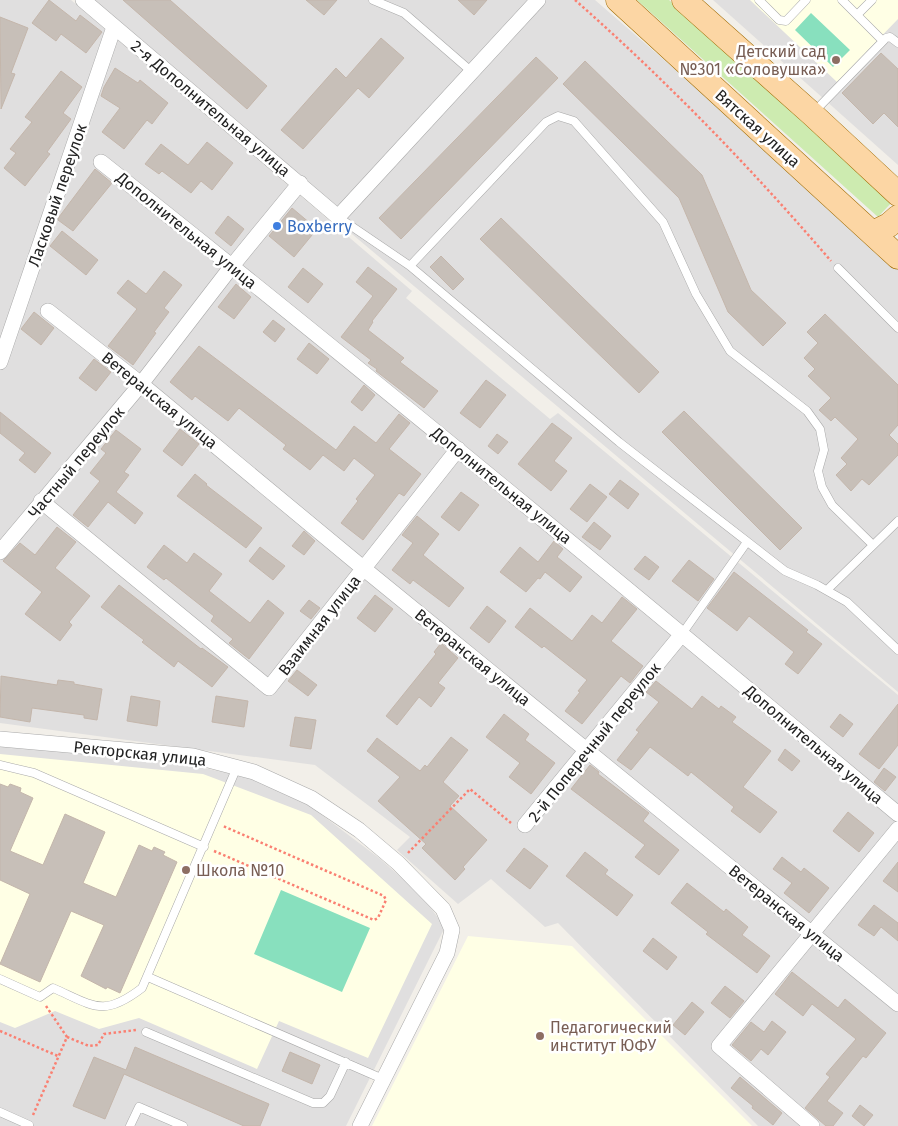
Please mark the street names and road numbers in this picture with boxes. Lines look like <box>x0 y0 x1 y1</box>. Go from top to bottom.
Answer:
street label: 2-я Дополнительная улица <box>127 36 294 181</box>
street label: Вятская улица <box>711 85 804 171</box>
street label: Ласковый переулок <box>24 121 91 269</box>
street label: Дополнительная улица <box>112 167 261 293</box>
street label: Ветеранская улица <box>98 348 221 453</box>
street label: Частный переулок <box>24 402 129 522</box>
street label: Дополнительная улица <box>427 422 576 548</box>
street label: Взаимная улица <box>274 571 364 679</box>
street label: Ветеранская улица <box>411 605 534 710</box>
street label: 2-й Поперечный переулок <box>524 658 665 826</box>
street label: Дополнительная улица <box>740 680 887 808</box>
street label: Ректорская улица <box>73 737 207 770</box>
street label: Ветеранская улица <box>725 861 848 966</box>

